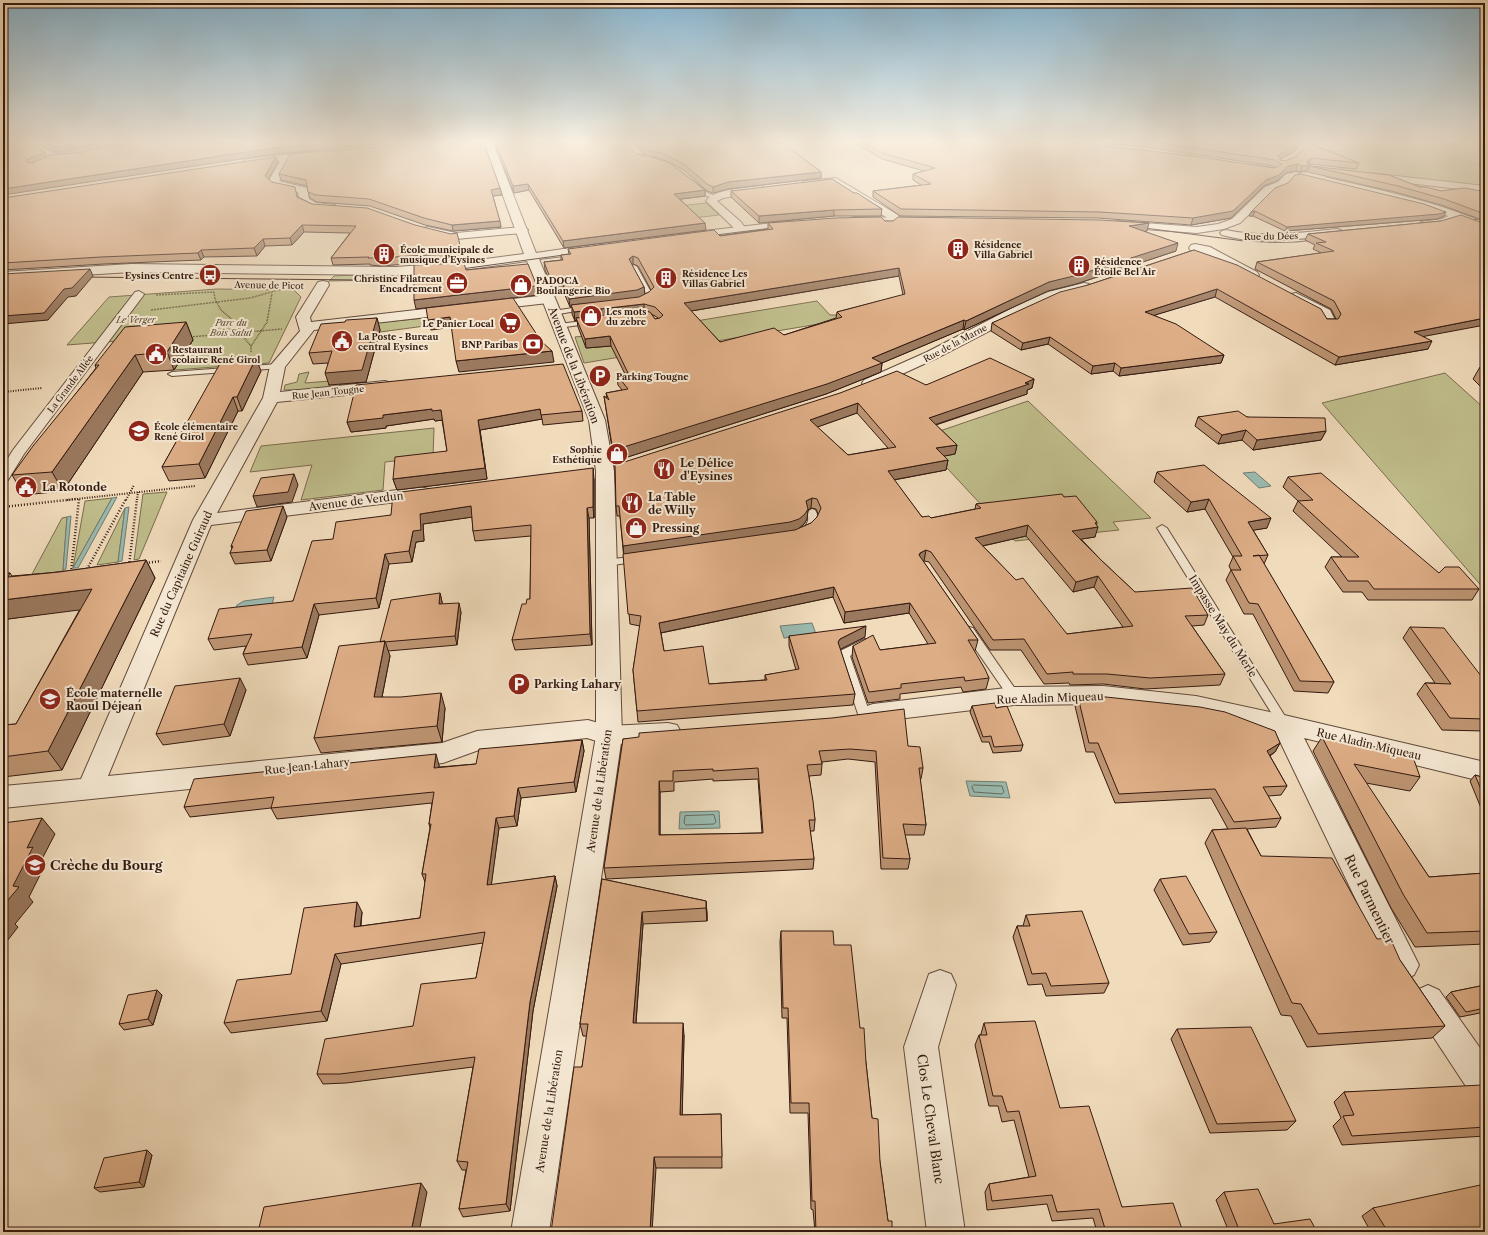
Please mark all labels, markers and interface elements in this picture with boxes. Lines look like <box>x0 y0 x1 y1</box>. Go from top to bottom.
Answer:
street label: Rue du Dées <box>1244 230 1298 242</box>
building icon: Résidence Villa Gabriel <box>945 236 971 262</box>
place label: Résidence Villa Gabriel <box>973 239 1033 260</box>
building icon: École municipale de musique d’Eysines <box>371 241 397 267</box>
place label: École municipale de musique d’Eysines <box>400 244 494 265</box>
building icon: Résidence Étoile Bel Air <box>1066 253 1092 279</box>
place label: Résidence Étoile Bel Air <box>1094 256 1156 277</box>
bus stop icon: Eysines Centre <box>197 262 223 288</box>
building icon: Résidence Les Villas Gabriel <box>653 265 679 291</box>
place label: Résidence Les Villas Gabriel <box>681 268 748 289</box>
place label: Eysines Centre <box>125 270 195 281</box>
office icon: Christine Filatreau Encadrement <box>444 270 470 296</box>
shop icon: PADOCA Boulangerie Bio <box>508 272 534 298</box>
place label: Christine Filatreau Encadrement <box>354 273 442 294</box>
place label: PADOCA Boulangerie Bio <box>536 275 611 296</box>
street label: Avenue de Picot <box>233 279 305 291</box>
shop icon: Les mots du zèbre <box>578 303 604 329</box>
street label: Avenue de la Libération <box>545 304 603 426</box>
place label: Les mots du zèbre <box>606 306 647 327</box>
supermarket icon: Le Panier Local <box>497 310 523 336</box>
park label: Le Verger <box>115 314 157 325</box>
park label: Parc du Bois Salut <box>209 317 253 338</box>
place label: Le Panier Local <box>422 318 494 329</box>
street label: Rue de la Marne <box>921 322 989 364</box>
public building icon: La Poste - Bureau central Eysines <box>329 328 355 354</box>
place label: La Poste - Bureau central Eysines <box>358 331 438 352</box>
bank icon: BNP Paribas <box>520 331 546 357</box>
place label: BNP Paribas <box>461 339 518 350</box>
public building icon: Restaurant scolaire René Girol <box>143 341 169 367</box>
place label: Restaurant scolaire René Girol <box>172 344 260 365</box>
street label: La Grande Allée <box>45 353 95 415</box>
parking icon: Parking Tougne <box>587 363 613 389</box>
place label: Parking Tougne <box>616 371 689 382</box>
street label: Rue Jean Tougne <box>291 383 365 401</box>
school or university icon: École élémentaire René Girol <box>126 418 152 444</box>
place label: École élémentaire René Girol <box>154 421 239 442</box>
shop icon: Sophie Esthétique <box>604 441 630 467</box>
place label: Sophie Esthétique <box>552 444 603 465</box>
restaurant icon: Le Délice d'Eysines <box>651 456 677 482</box>
place label: Le Délice d'Eysines <box>680 456 734 483</box>
public building icon: La Rotonde <box>13 474 39 500</box>
place label: La Rotonde <box>42 480 107 494</box>
street label: Avenue de Verdun <box>307 488 404 514</box>
restaurant icon: La Table de Willy <box>619 490 645 516</box>
place label: La Table de Willy <box>648 490 696 517</box>
street label: Rue du Capitaine Guiraud <box>147 508 215 639</box>
shop icon: Pressing <box>623 515 649 541</box>
place label: Pressing <box>652 521 700 535</box>
street label: Impasse May du Merle <box>1186 572 1260 680</box>
parking icon: Parking Lahary <box>506 671 532 697</box>
place label: Parking Lahary <box>534 677 621 691</box>
school or university icon: École maternelle Raoul Déjean <box>37 686 63 712</box>
place label: École maternelle Raoul Déjean <box>66 686 163 713</box>
street label: Rue Aladin Miqueau <box>996 689 1104 707</box>
street label: Rue Aladin Miqueau <box>1315 725 1423 763</box>
street label: Avenue de la Libération <box>583 728 615 855</box>
street label: Rue Jean Lahary <box>264 754 351 777</box>
school or university icon: Crèche du Bourg <box>22 852 48 878</box>
street label: Rue Parmentier <box>1341 852 1399 947</box>
place label: Crèche du Bourg <box>50 857 163 873</box>
street label: Avenue de la Libération <box>532 1048 566 1174</box>
street label: Clos Le Cheval Blanc <box>914 1053 948 1185</box>

